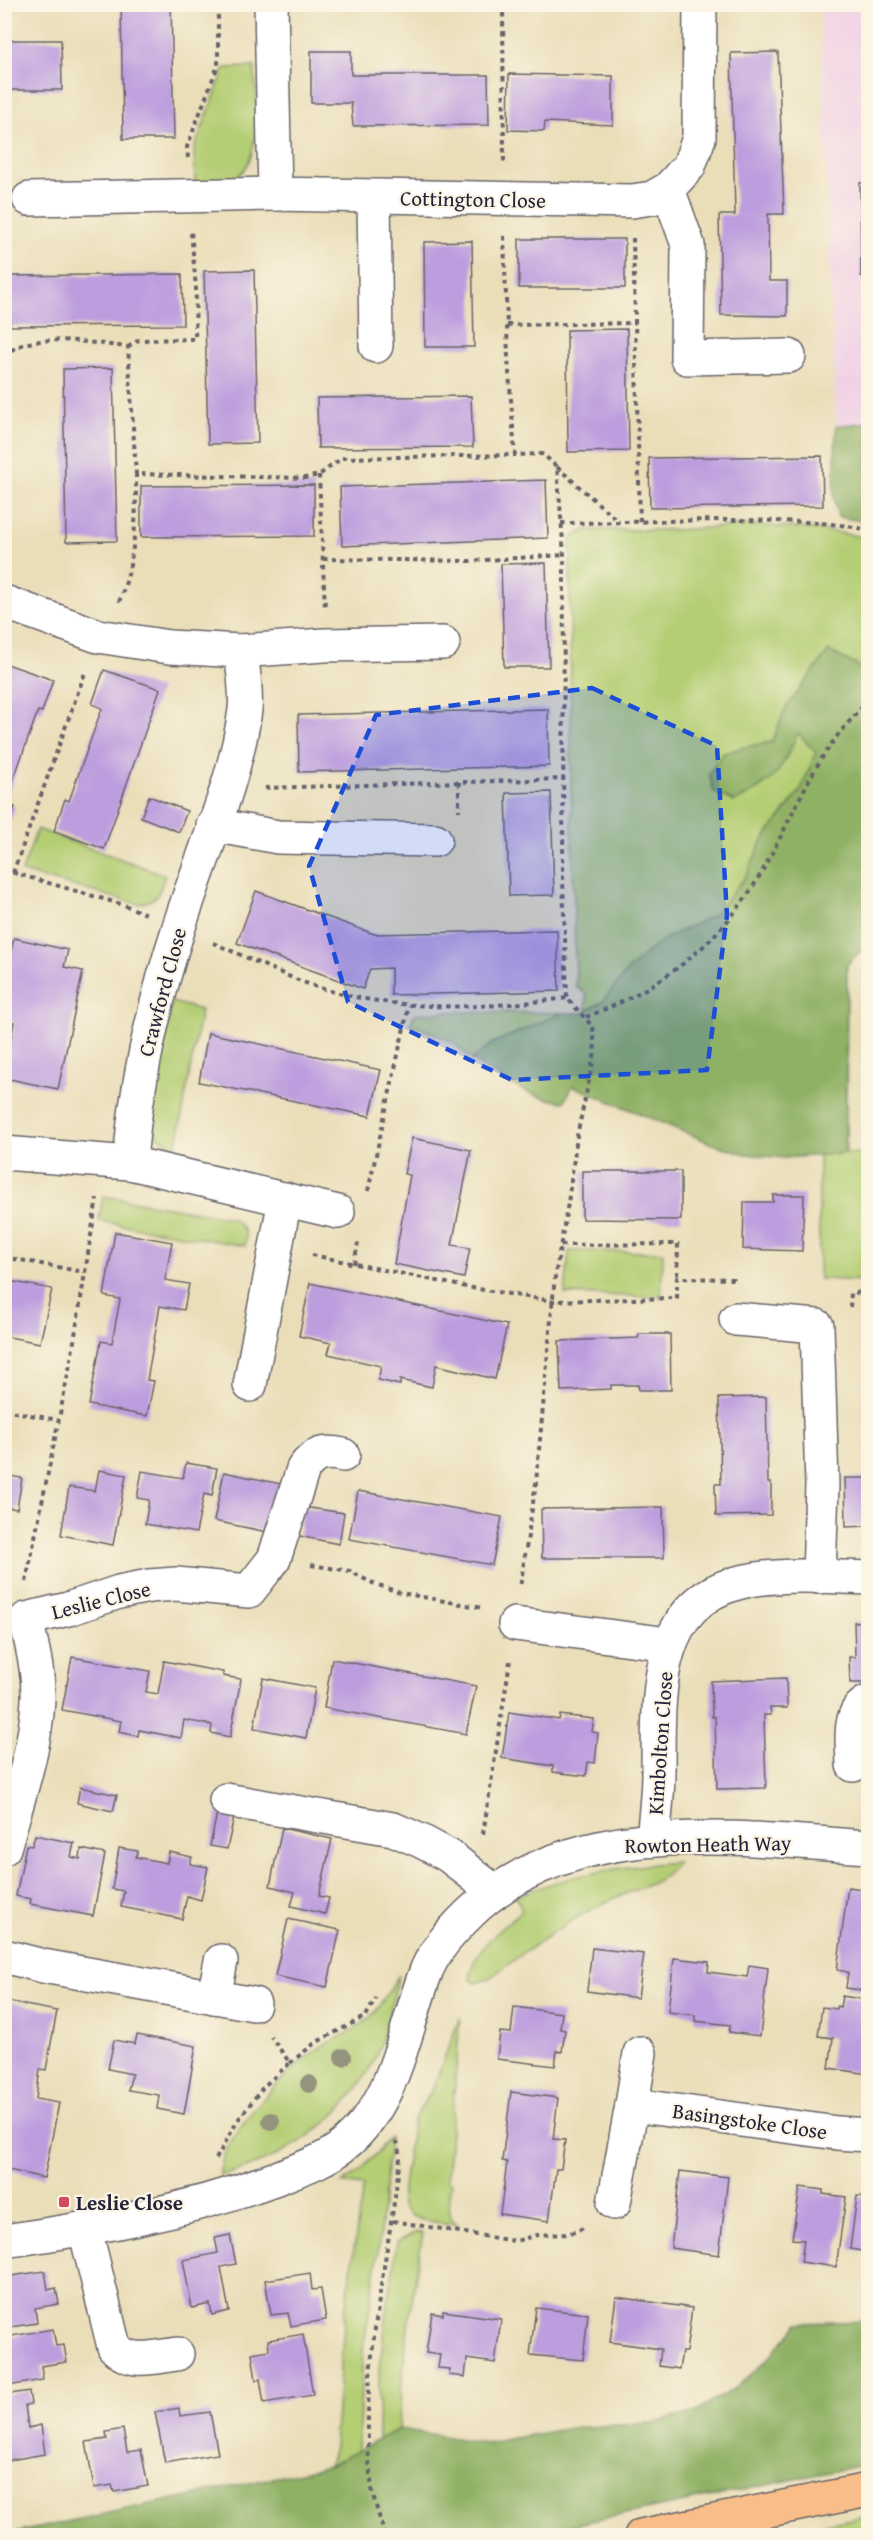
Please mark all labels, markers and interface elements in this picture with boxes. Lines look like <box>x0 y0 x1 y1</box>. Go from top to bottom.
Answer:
street label: Cottington Close <box>400 182 546 216</box>
street label: Crawford Close <box>130 924 194 1060</box>
street label: Leslie Close <box>48 1573 154 1627</box>
street label: Kimbolton Close <box>640 1670 680 1816</box>
street label: Rowton Heath Way <box>624 1827 792 1861</box>
street label: Basingstoke Close <box>671 2095 829 2147</box>
place label: Leslie Close <box>76 2187 183 2218</box>
marker: Leslie Close <box>57 2195 71 2209</box>

